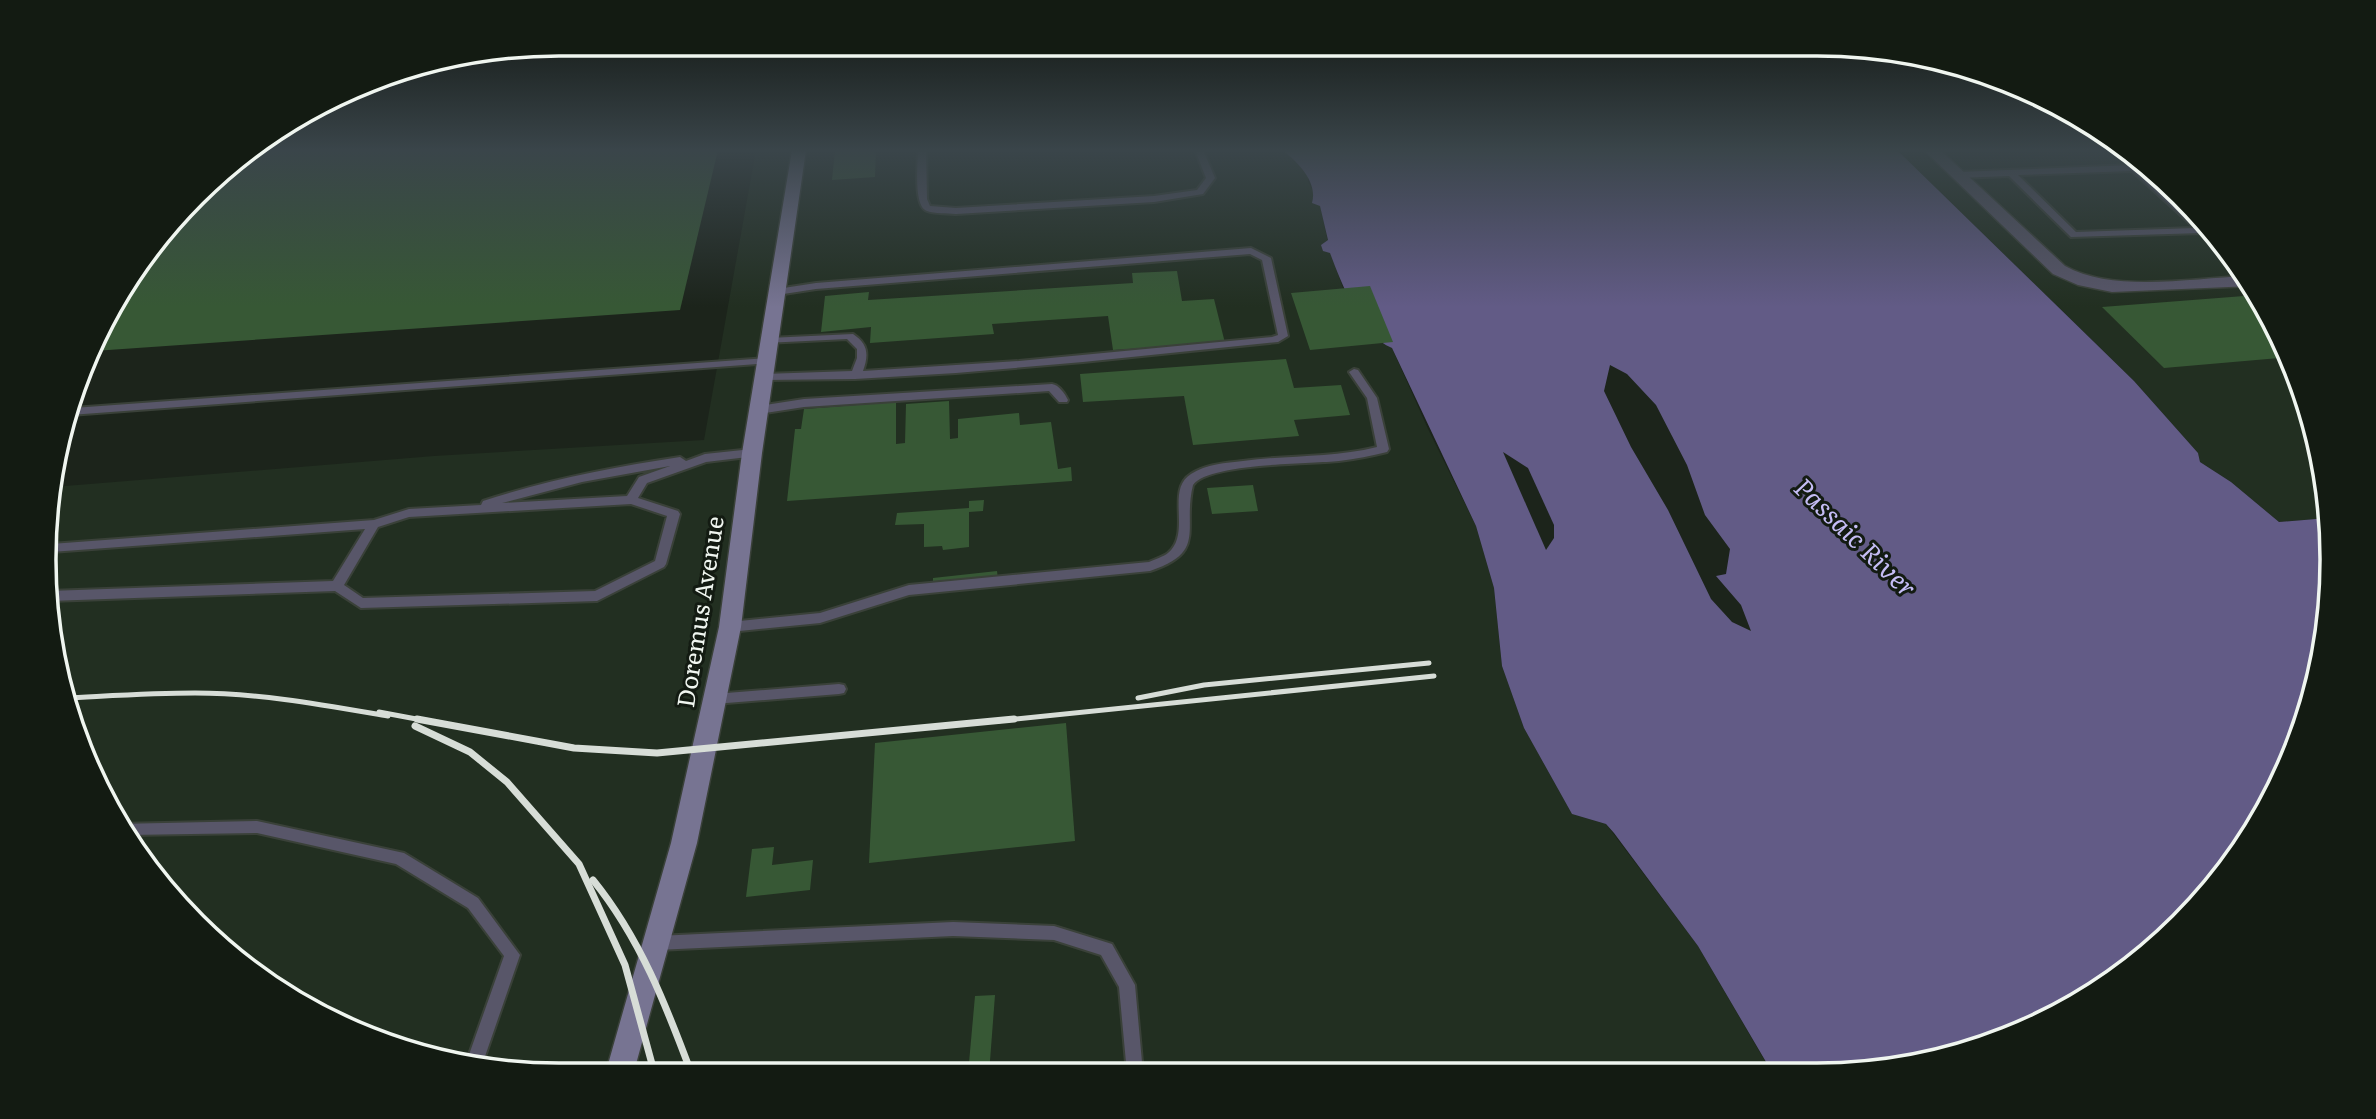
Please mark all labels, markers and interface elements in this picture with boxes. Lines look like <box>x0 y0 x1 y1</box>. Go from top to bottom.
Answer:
water label: Passaic River <box>1787 467 1927 605</box>
street label: Doremus Avenue <box>666 513 731 710</box>

